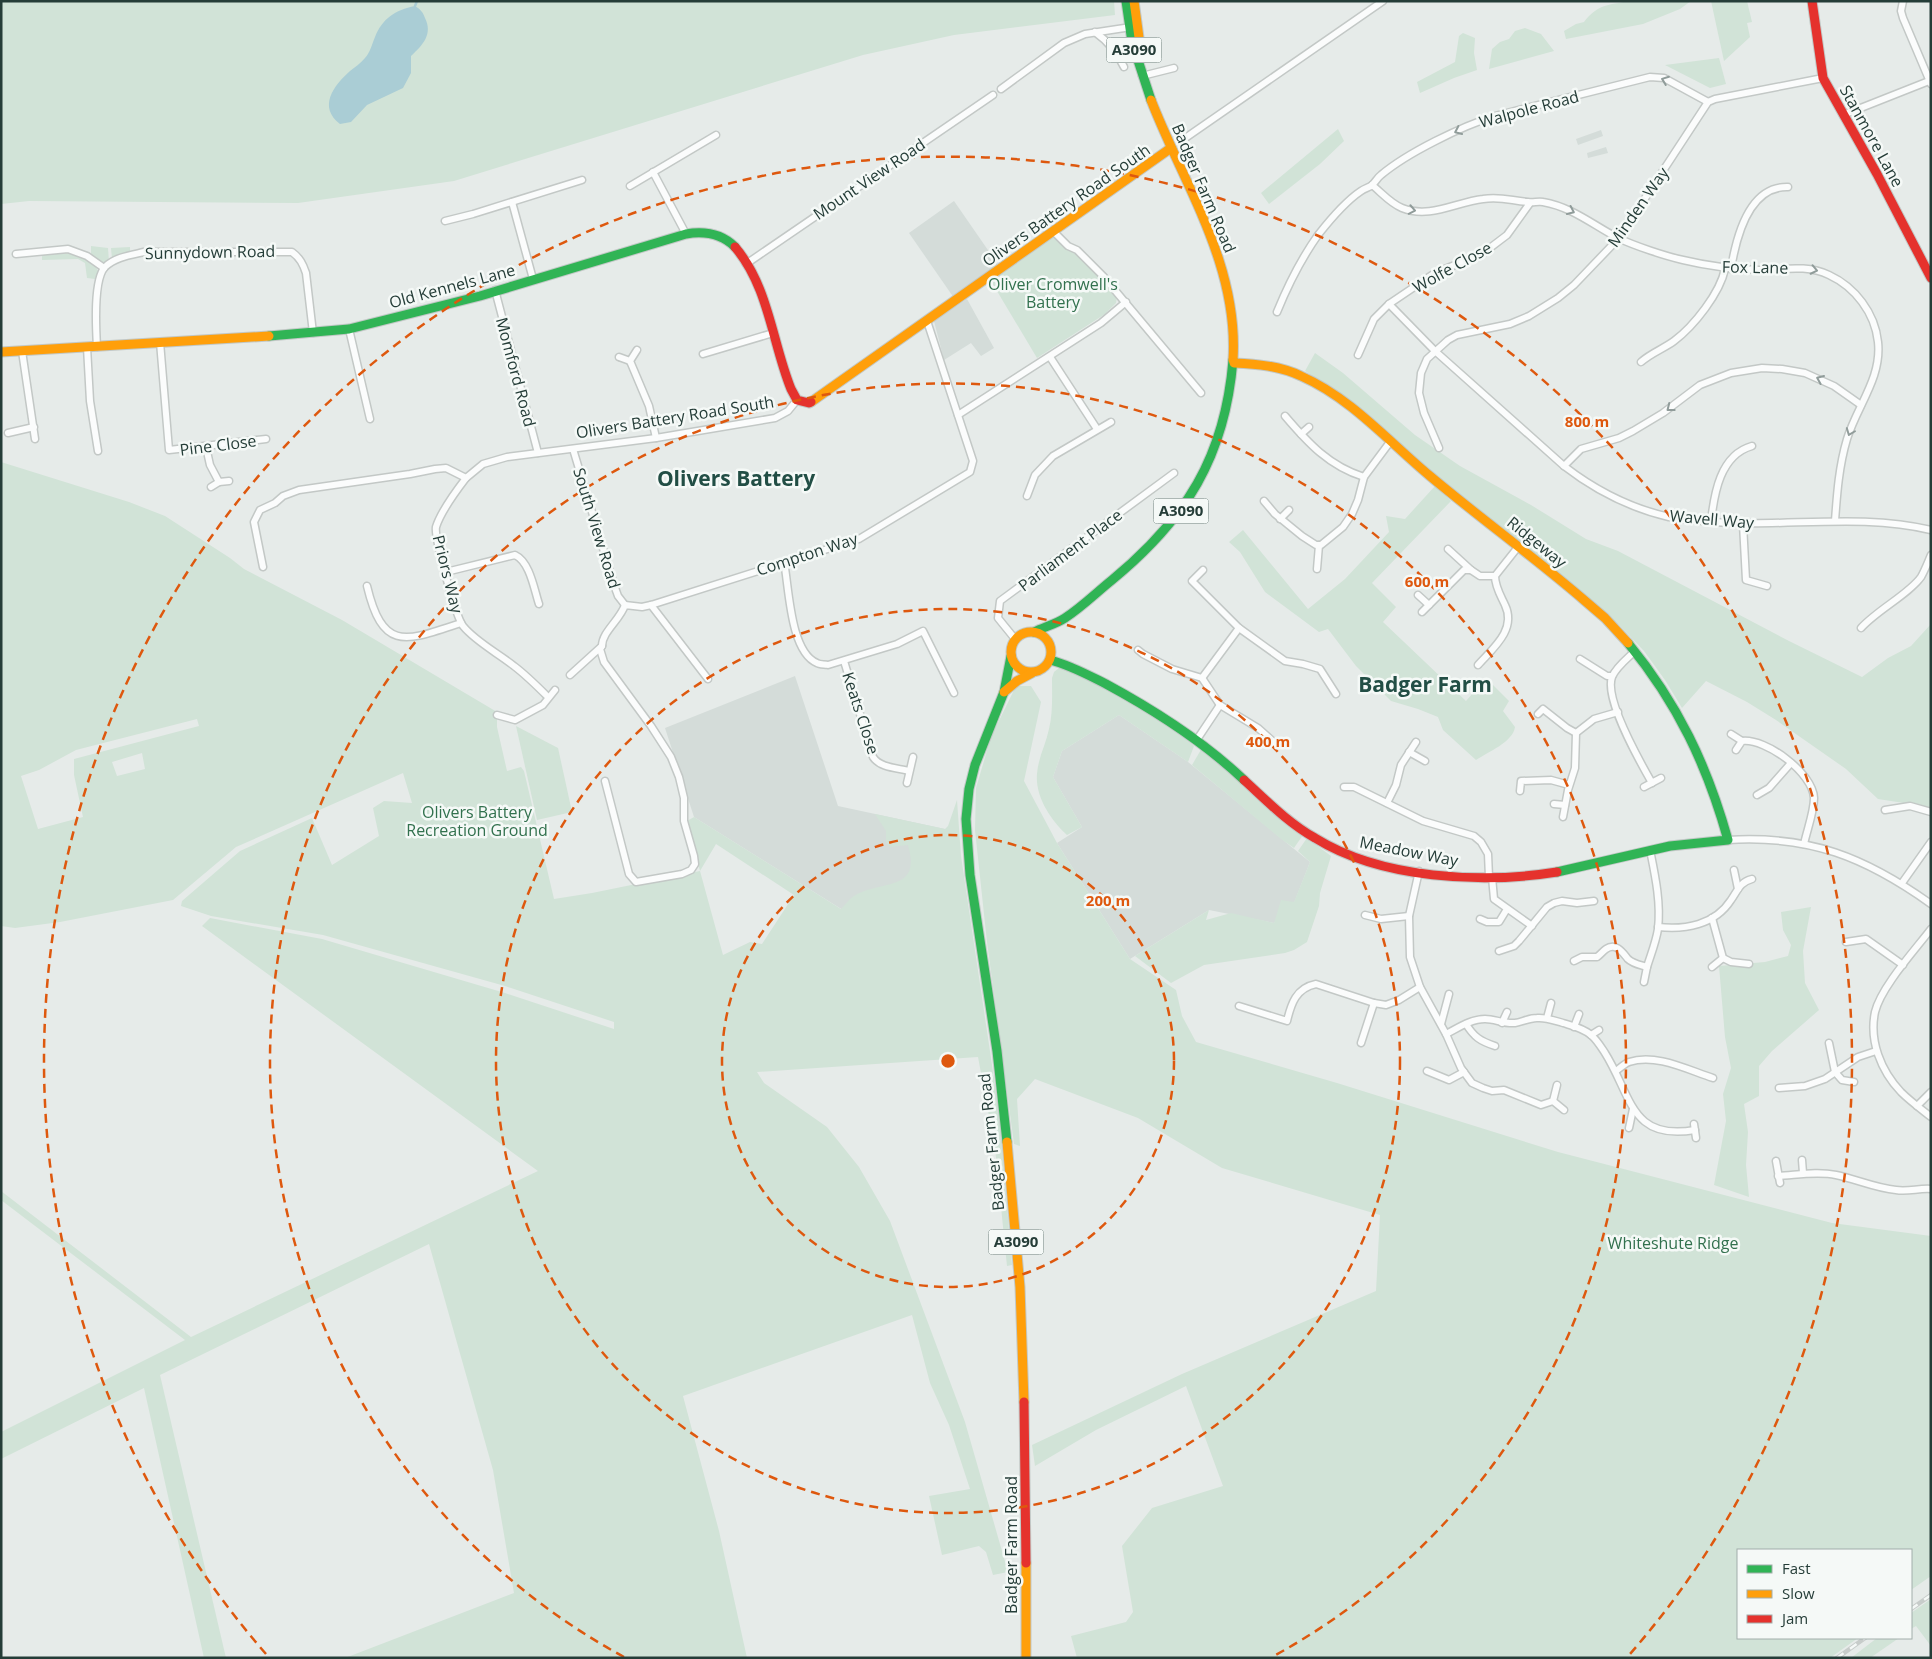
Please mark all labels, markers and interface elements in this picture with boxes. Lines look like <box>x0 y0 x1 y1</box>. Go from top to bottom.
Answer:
road number: A3090 <box>1106 38 1162 62</box>
one-way arrow <box>1661 76 1670 86</box>
street label: Stanmore Lane <box>1835 81 1909 191</box>
street label: Walpole Road <box>1477 85 1581 133</box>
street label: Badger Farm Road <box>1167 120 1241 256</box>
one-way arrow <box>1454 125 1463 135</box>
street label: Mount View Road <box>809 133 929 225</box>
street label: Olivers Battery Road South <box>978 139 1154 271</box>
street label: Minden Way <box>1602 162 1674 251</box>
one-way arrow <box>1566 204 1575 215</box>
one-way arrow <box>1408 205 1417 215</box>
street label: Wolfe Close <box>1408 236 1496 298</box>
street label: Sunnydown Road <box>145 240 275 264</box>
street label: Fox Lane <box>1722 255 1788 279</box>
street label: Old Kennels Lane <box>387 259 517 313</box>
one-way arrow <box>1809 265 1818 275</box>
park label: Oliver Cromwell's Battery <box>988 273 1118 313</box>
street label: Momford Road <box>491 315 541 429</box>
one-way arrow <box>1816 375 1825 386</box>
street label: Olivers Battery Road South <box>574 390 776 444</box>
one-way arrow <box>1666 402 1676 411</box>
text: 800 m <box>1565 411 1609 431</box>
one-way arrow <box>1846 427 1856 435</box>
street label: Pine Close <box>178 429 258 461</box>
district label: Olivers Battery <box>657 464 815 492</box>
street label: South View Road <box>568 465 626 591</box>
road number: A3090 <box>1154 498 1208 524</box>
street label: Parliament Place <box>1014 504 1126 596</box>
street label: Wavell Way <box>1669 504 1756 534</box>
street label: Ridgeway <box>1503 511 1572 573</box>
street label: Compton Way <box>754 527 861 581</box>
street label: Priors Way <box>428 533 469 616</box>
text: 600 m <box>1405 571 1449 591</box>
street label: Keats Close <box>837 669 885 757</box>
district label: Badger Farm <box>1358 670 1492 698</box>
text: 400 m <box>1246 731 1290 751</box>
park label: Olivers Battery Recreation Ground <box>406 801 548 841</box>
street label: Meadow Way <box>1358 831 1461 872</box>
text: 200 m <box>1086 890 1130 910</box>
centre of rings <box>939 1052 957 1070</box>
street label: Badger Farm Road <box>973 1072 1009 1212</box>
road number: A3090 <box>988 1230 1044 1254</box>
park label: Whiteshute Ridge <box>1608 1232 1738 1254</box>
street label: Badger Farm Road <box>1000 1476 1022 1614</box>
legend <box>1737 1549 1912 1639</box>
text: Fast <box>1782 1558 1811 1578</box>
text: Slow <box>1782 1583 1815 1603</box>
text: Jam <box>1780 1608 1808 1628</box>

